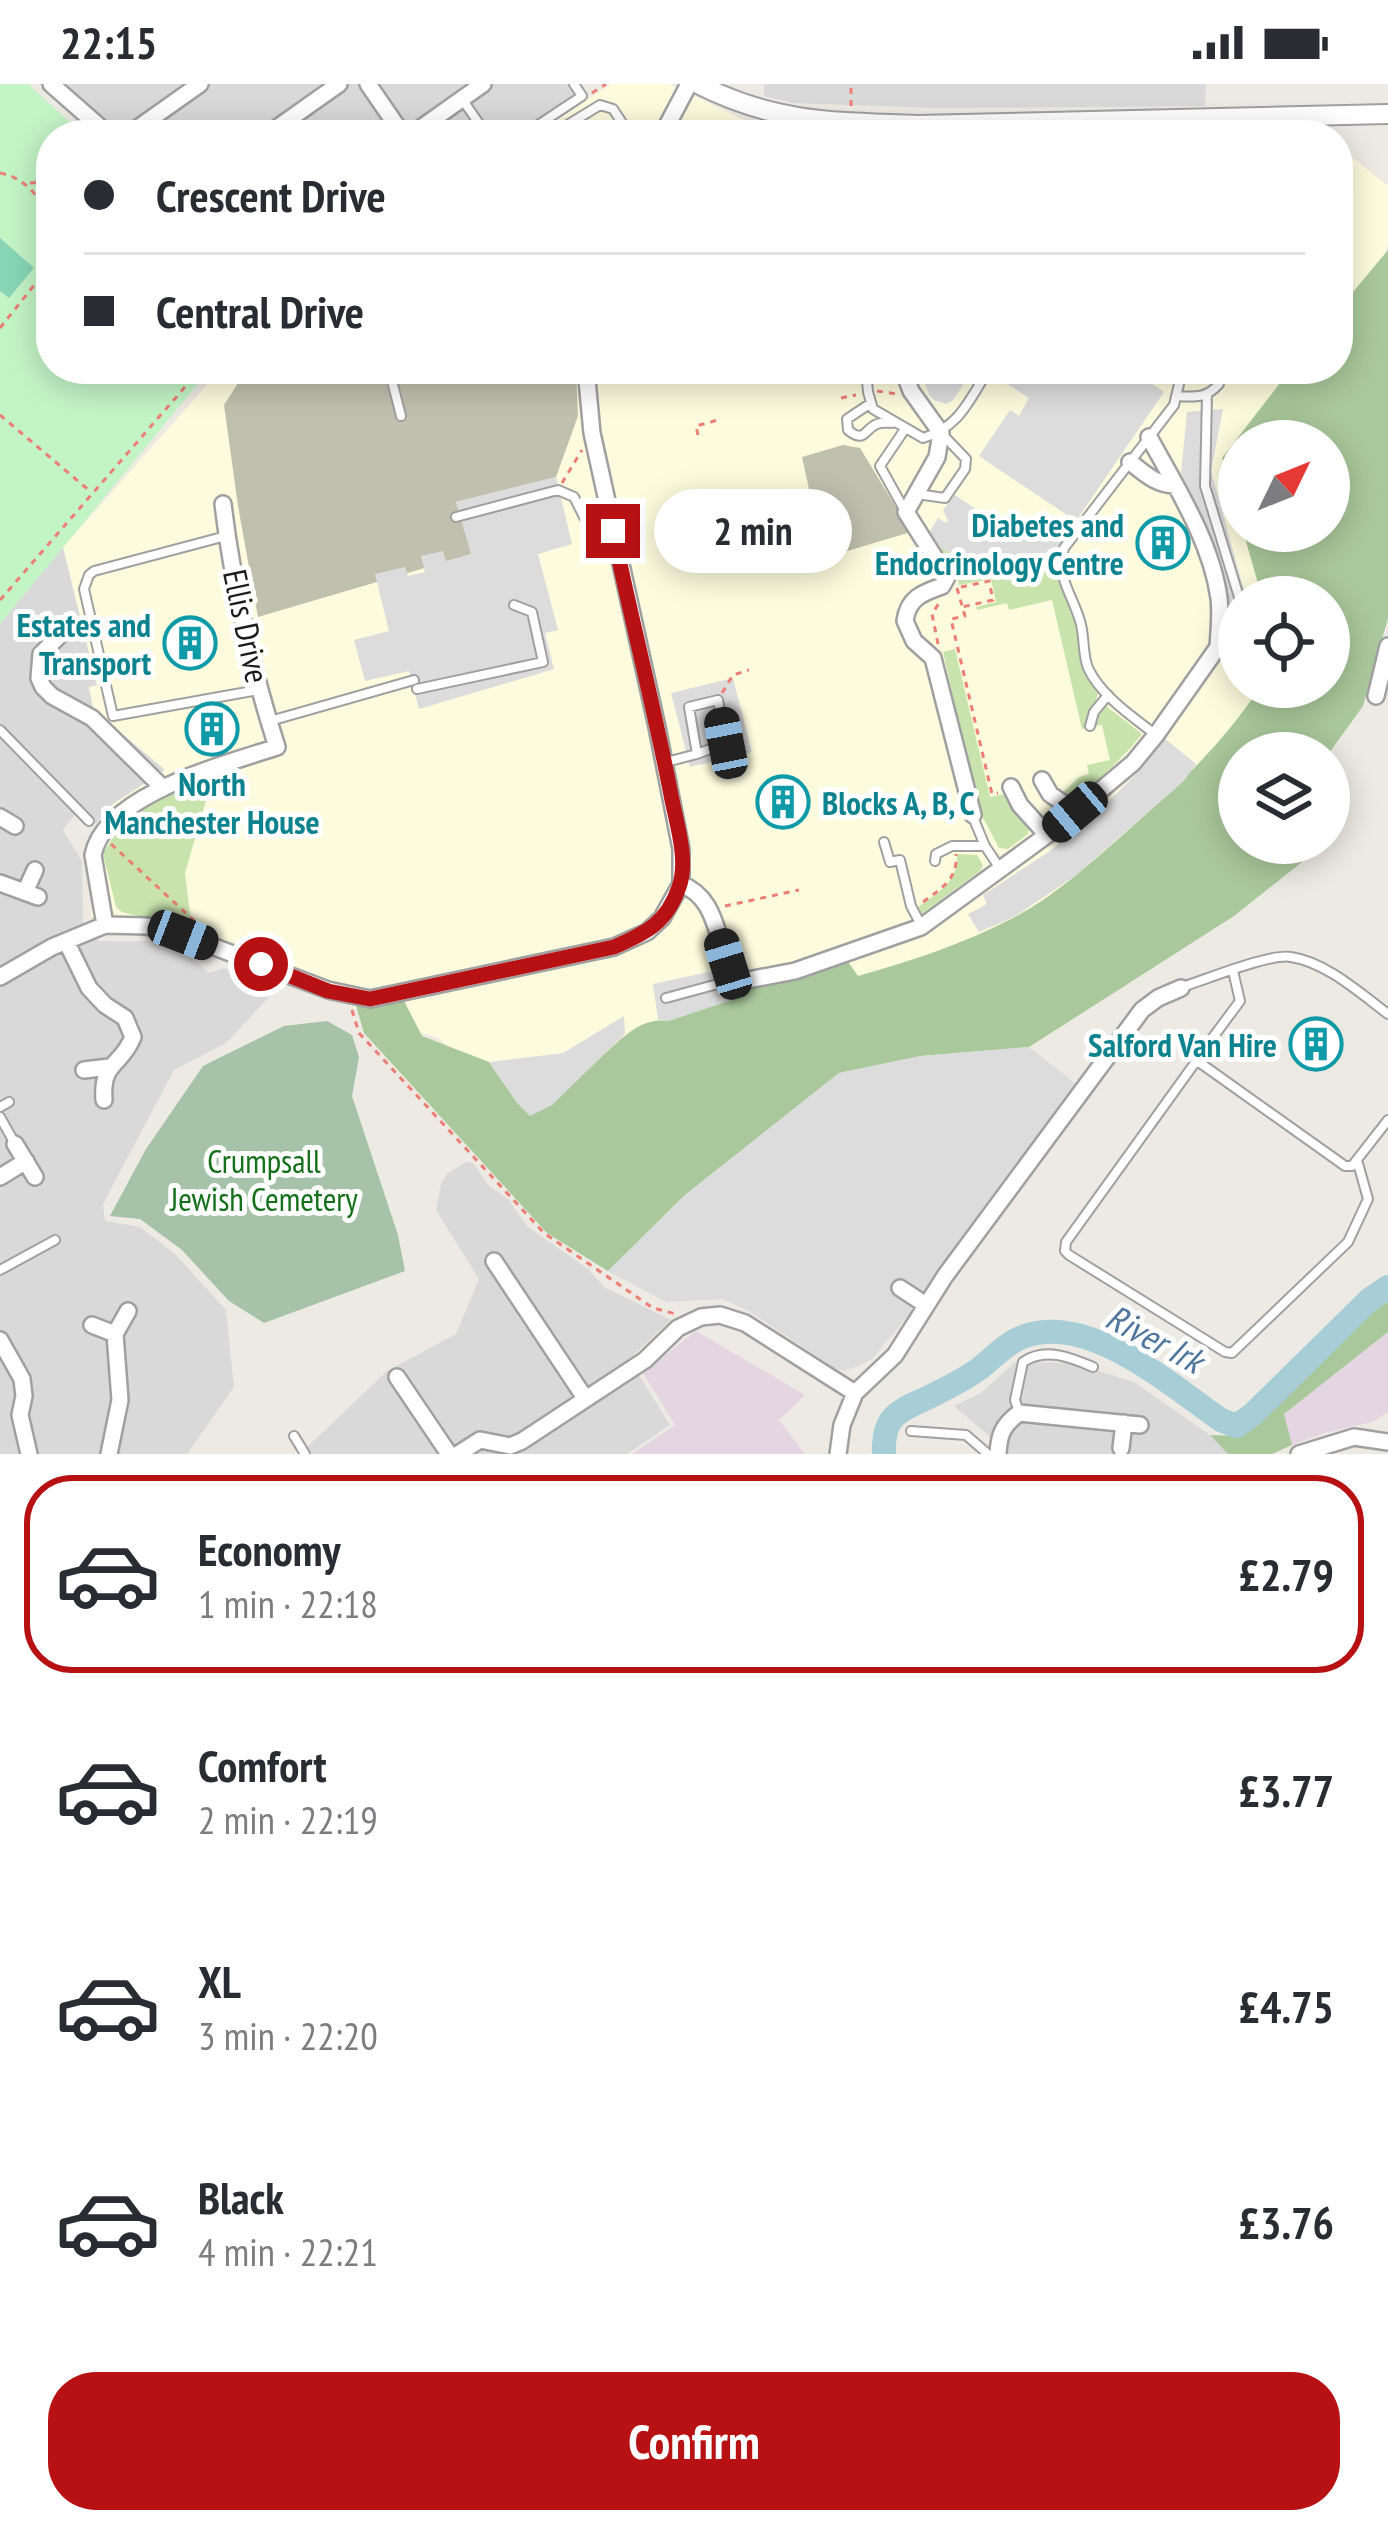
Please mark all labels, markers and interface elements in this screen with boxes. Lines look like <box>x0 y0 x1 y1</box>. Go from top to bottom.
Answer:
text: 22:15 <box>60 13 157 71</box>
text: Crescent Drive <box>156 166 386 224</box>
text: Central Drive <box>156 282 364 340</box>
north arrow <box>1218 420 1350 552</box>
map controls <box>1218 420 1350 864</box>
callout: 2 min <box>655 489 853 573</box>
place label: Diabetes and Endocrinology Centre <box>875 503 1124 584</box>
route end <box>586 504 640 558</box>
text: 2 min <box>714 505 792 556</box>
building icon: Diabetes and Endocrinology Centre <box>1135 515 1191 571</box>
street label: Ellis Drive <box>214 565 280 687</box>
button: locate <box>1218 576 1350 708</box>
place label: Estates and Transport <box>17 603 151 684</box>
building icon: Estates and Transport <box>162 615 218 671</box>
building icon: North Manchester House <box>184 701 240 757</box>
car <box>701 704 751 782</box>
button: layers <box>1218 732 1350 864</box>
place label: North Manchester House <box>104 762 320 843</box>
building icon: Blocks A, B, C <box>755 774 811 830</box>
car <box>1036 775 1114 849</box>
place label: Blocks A, B, C <box>822 781 975 824</box>
car <box>143 905 223 965</box>
car <box>700 924 756 1004</box>
route start <box>234 937 288 991</box>
building icon: Salford Van Hire <box>1288 1016 1344 1072</box>
place label: Salford Van Hire <box>1088 1023 1277 1066</box>
park label: Crumpsall Jewish Cemetery <box>169 1139 358 1220</box>
water label: River Irk <box>1098 1293 1215 1385</box>
icon: car <box>54 1520 162 1628</box>
text: Economy <box>198 1520 341 1578</box>
text: £2.79 <box>1238 1545 1334 1603</box>
text: 1 min · 22:18 <box>198 1578 378 1629</box>
icon: car <box>54 1736 162 1844</box>
text: Comfort <box>198 1736 327 1794</box>
text: £3.77 <box>1238 1761 1334 1819</box>
text: 2 min · 22:19 <box>198 1794 378 1845</box>
icon: car <box>54 1952 162 2060</box>
text: XL <box>198 1952 241 2010</box>
text: £4.75 <box>1238 1977 1334 2035</box>
text: 3 min · 22:20 <box>198 2010 378 2061</box>
icon: car <box>54 2168 162 2276</box>
text: Black <box>198 2168 284 2226</box>
text: £3.76 <box>1238 2193 1334 2251</box>
text: 4 min · 22:21 <box>198 2226 378 2277</box>
button: Confirm <box>48 2372 1340 2510</box>

